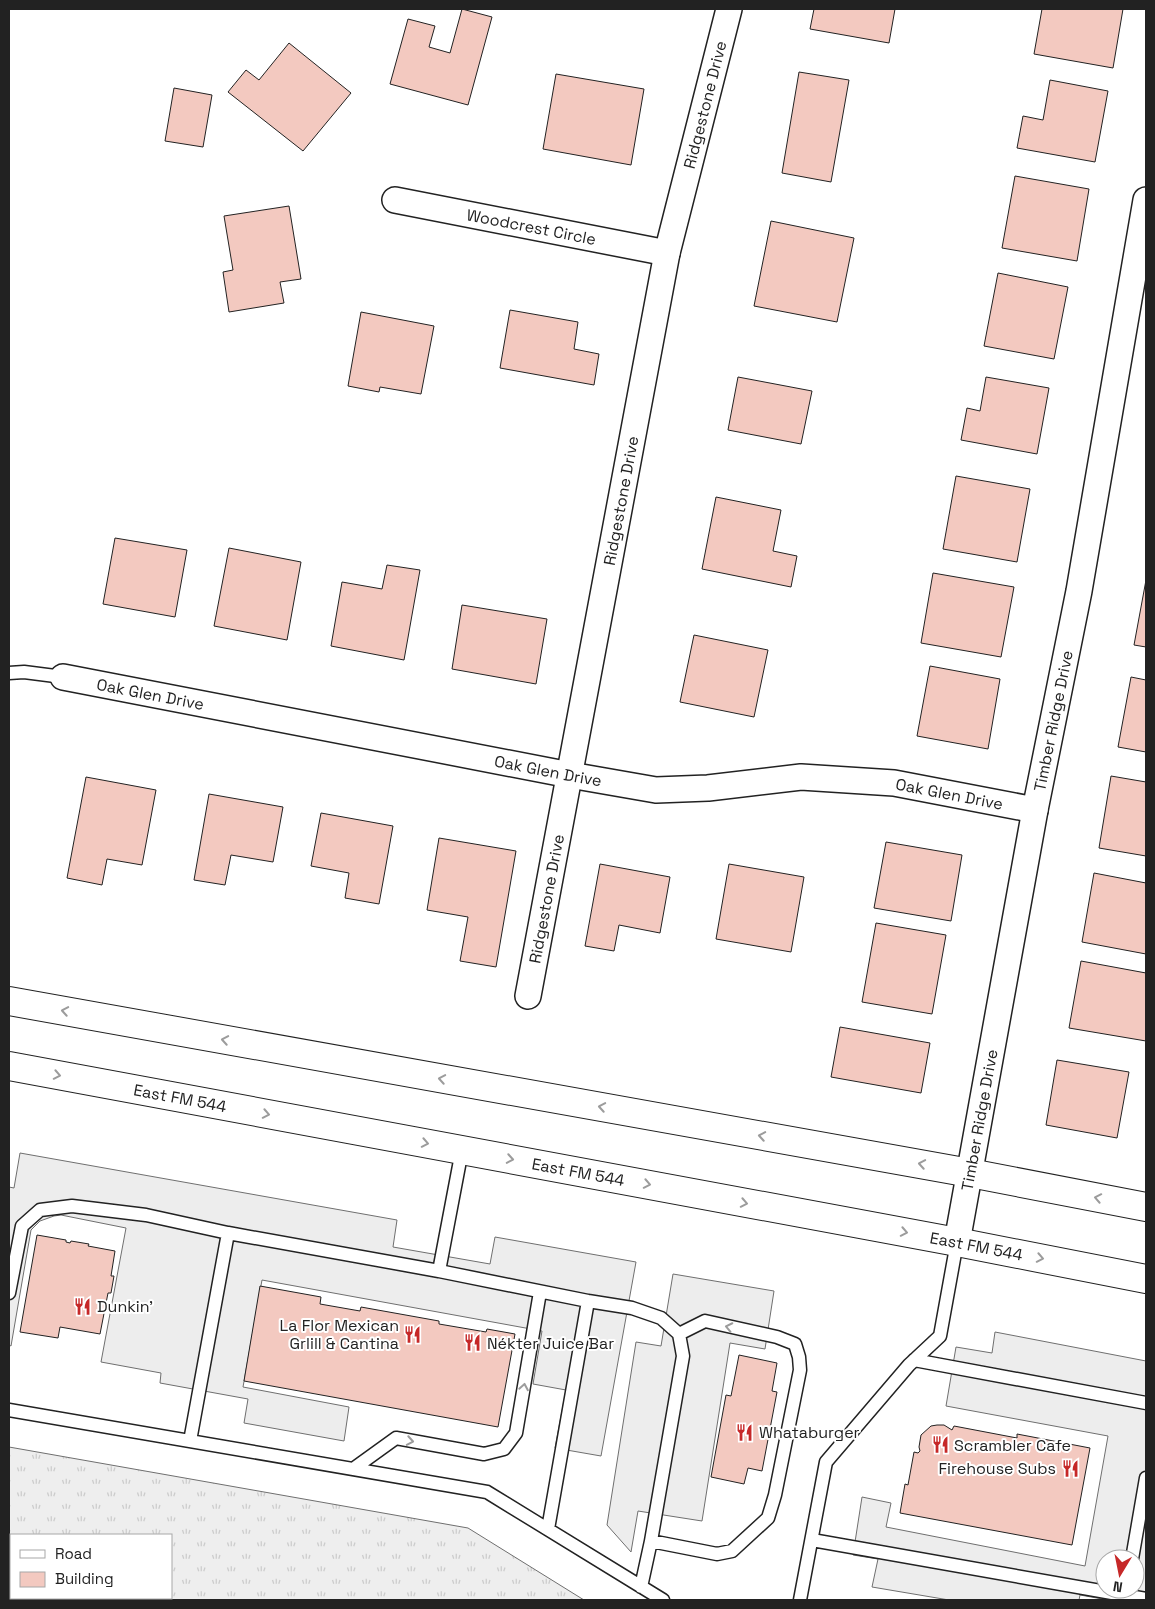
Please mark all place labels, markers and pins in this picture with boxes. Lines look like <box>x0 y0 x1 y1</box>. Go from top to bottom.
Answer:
restaurant icon: Dunkin' <box>73 1296 93 1316</box>
place label: Dunkin' <box>97 1296 153 1317</box>
place label: La Flor Mexican Grlill & Cantina <box>280 1315 399 1354</box>
restaurant icon: La Flor Mexican Grlill & Cantina <box>403 1324 423 1344</box>
restaurant icon: Nékter Juice Bar <box>463 1333 483 1353</box>
place label: Nékter Juice Bar <box>487 1333 614 1354</box>
restaurant icon: Whataburger <box>735 1422 755 1442</box>
place label: Whataburger <box>759 1422 860 1443</box>
restaurant icon: Scrambler Cafe <box>930 1435 950 1455</box>
place label: Scrambler Cafe <box>954 1435 1071 1456</box>
place label: Firehouse Subs <box>938 1458 1056 1479</box>
restaurant icon: Firehouse Subs <box>1060 1458 1080 1478</box>

